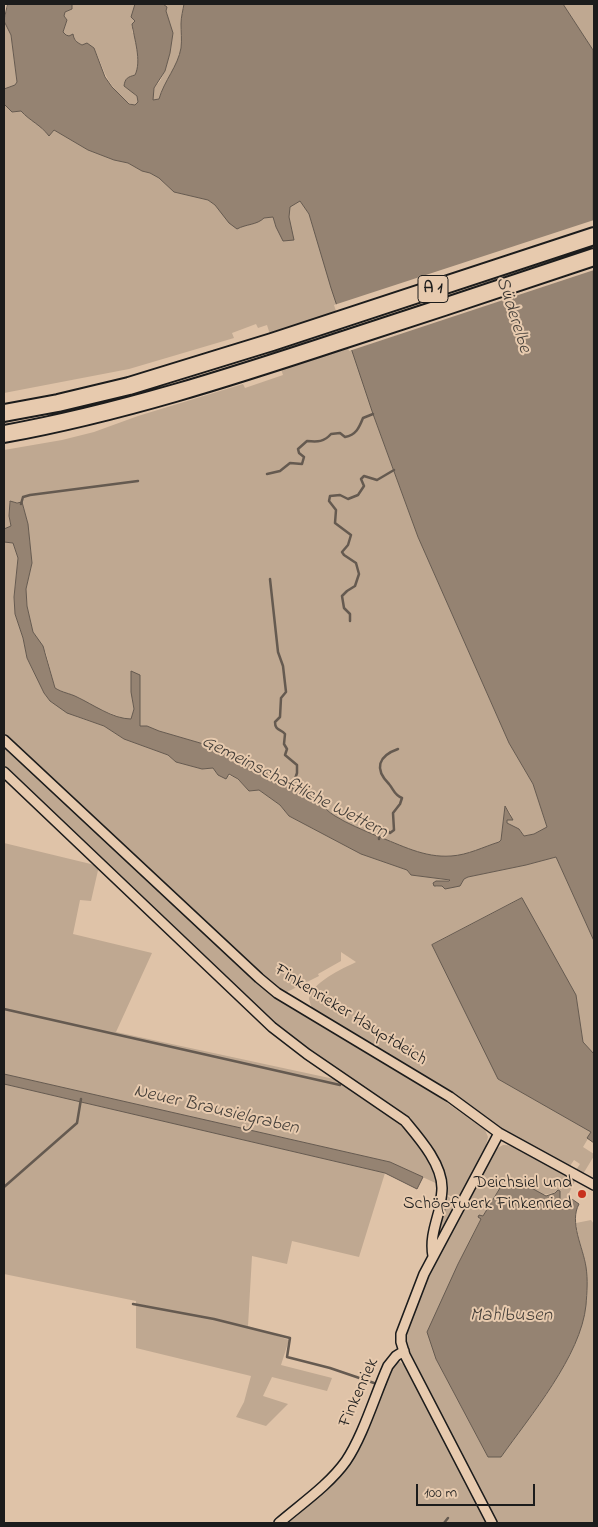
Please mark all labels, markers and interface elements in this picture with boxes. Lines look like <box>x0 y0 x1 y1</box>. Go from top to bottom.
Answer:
water label: Süderelbe <box>489 274 535 356</box>
road number: A 1 <box>418 276 448 302</box>
water label: Gemeinschaftliche Wettern <box>197 731 391 845</box>
street label: Finkenrieker Hauptdeich <box>270 960 430 1072</box>
water label: Neuer Brausielgraben <box>131 1081 301 1141</box>
place label: Deichsiel und Schöpfwerk Finkenried <box>403 1173 572 1216</box>
marker: Deichsiel und Schöpfwerk Finkenried <box>576 1188 588 1200</box>
water label: Mahlbusen <box>470 1306 552 1328</box>
street label: Finkenriek <box>335 1355 385 1431</box>
scale bar <box>418 1474 537 1506</box>
text: 100 m <box>424 1482 457 1504</box>

